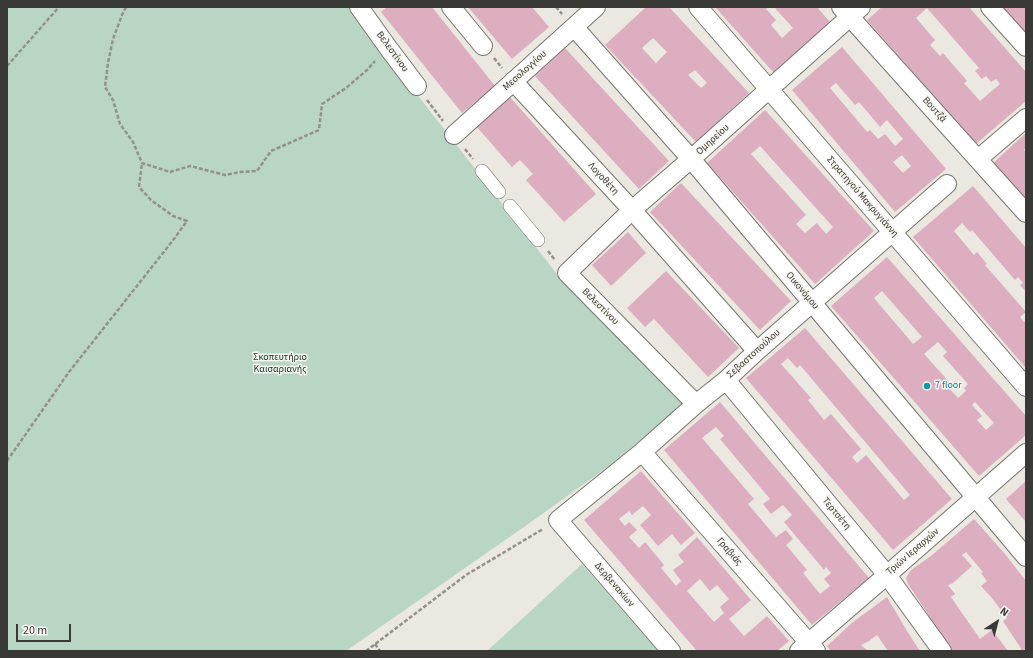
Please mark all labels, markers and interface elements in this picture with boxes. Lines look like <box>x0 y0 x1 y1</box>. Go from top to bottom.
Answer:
street label: Βελεστίνου <box>373 29 411 75</box>
street label: Μεσολογγίου <box>501 48 549 94</box>
street label: Βουτζά <box>919 95 949 125</box>
street label: Ομηρείου <box>694 122 732 158</box>
street label: Στρατηγού Μακρυγιάννη <box>824 154 900 240</box>
street label: Λογοθέτη <box>585 160 621 198</box>
street label: Οικονόμου <box>783 270 821 312</box>
street label: Βελεστίνου <box>579 286 621 328</box>
street label: Σεβαστοπούλου <box>725 327 783 381</box>
park label: Σκοπευτήριο Καισαριανής <box>253 352 307 376</box>
place label: 7 floor <box>935 380 962 392</box>
marker: 7 floor <box>922 381 932 391</box>
street label: Τερτσέτη <box>819 495 853 533</box>
street label: Τριών Ιεραρχών <box>884 526 942 578</box>
street label: Γραβιάς <box>714 536 744 568</box>
street label: Δερβενακίων <box>591 560 637 610</box>
north arrow <box>977 602 1017 642</box>
text: N <box>997 604 1012 620</box>
scale bar <box>18 616 73 642</box>
text: 20 m <box>23 622 47 639</box>

